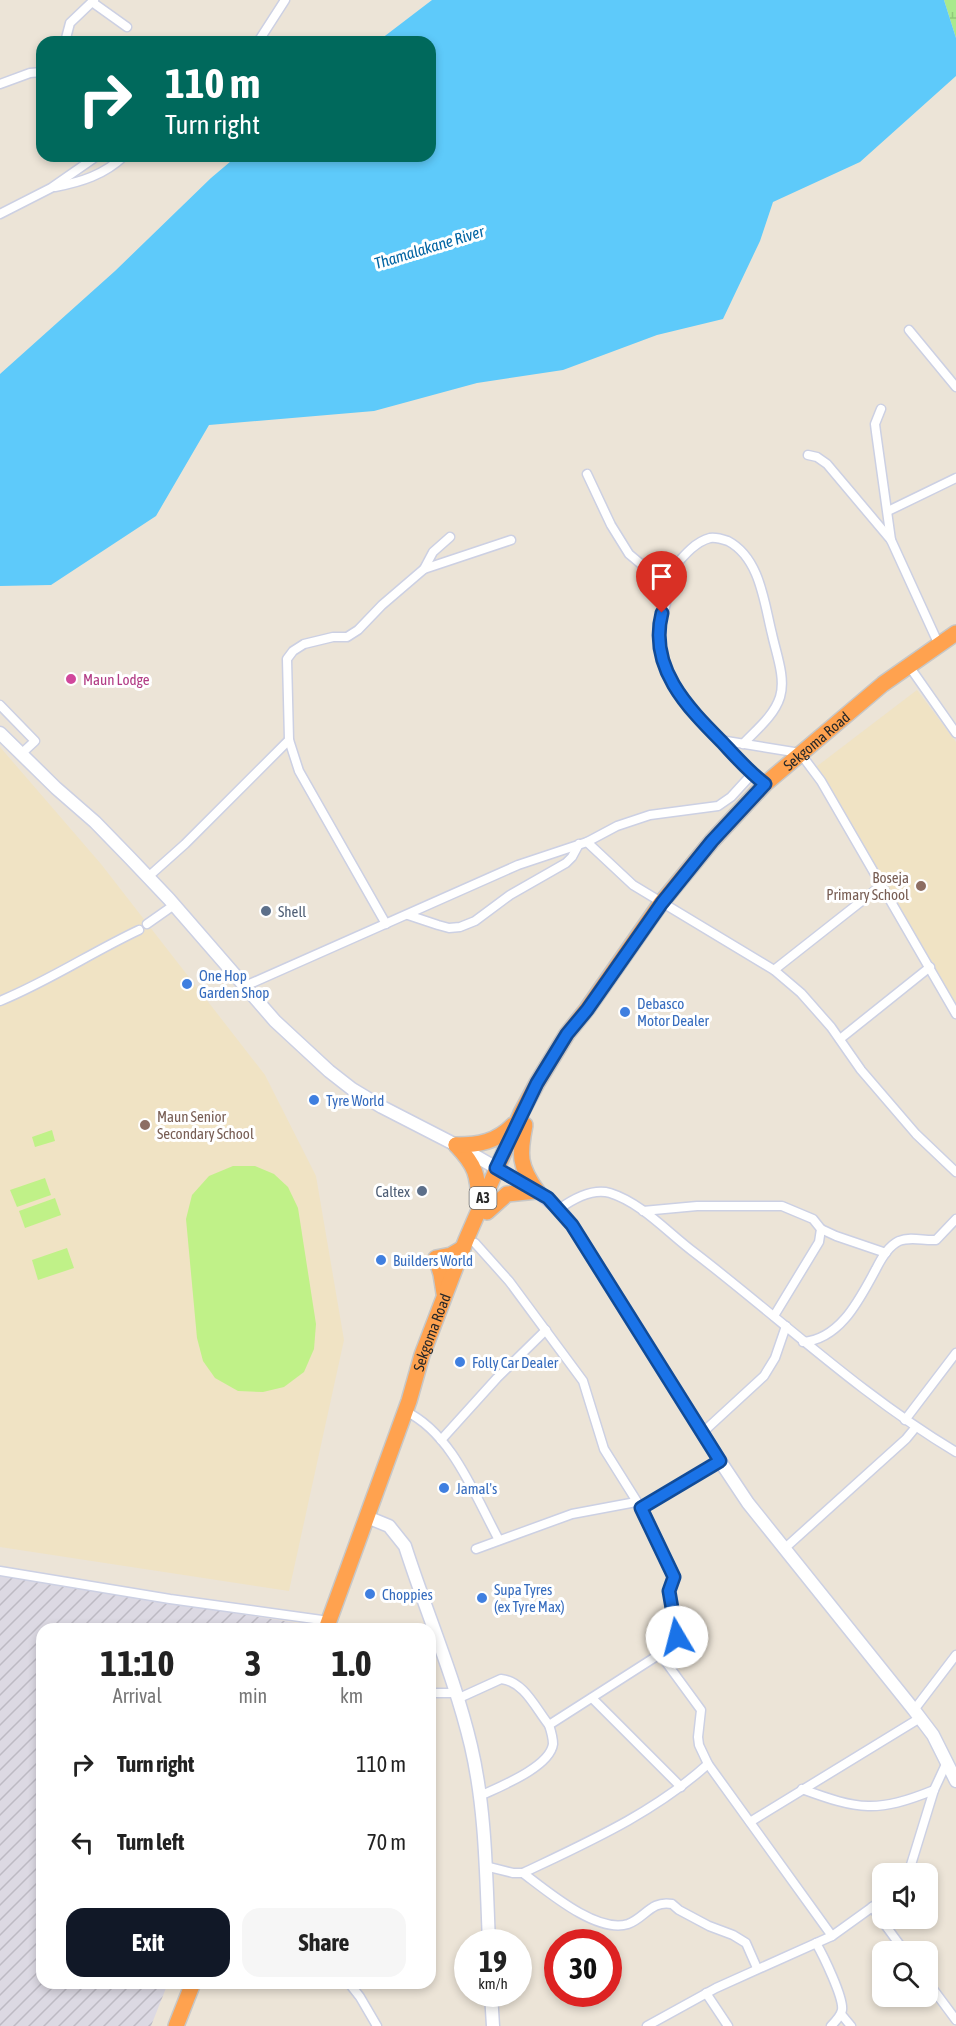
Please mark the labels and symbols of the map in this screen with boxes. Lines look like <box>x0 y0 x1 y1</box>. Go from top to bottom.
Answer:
water label: Thamalakane River <box>372 221 487 272</box>
pin <box>636 551 687 613</box>
place label: Maun Lodge <box>83 671 150 688</box>
marker: Maun Lodge <box>64 672 78 686</box>
street label: Sekgoma Road <box>780 708 853 773</box>
place label: Boseja Primary School <box>826 869 909 903</box>
marker: Boseja Primary School <box>914 879 928 893</box>
place label: Shell <box>278 903 306 920</box>
marker: Shell <box>259 904 273 918</box>
place label: One Hop Garden Shop <box>199 967 269 1001</box>
marker: One Hop Garden Shop <box>180 977 194 991</box>
place label: Debasco Motor Dealer <box>637 995 710 1029</box>
marker: Debasco Motor Dealer <box>618 1005 632 1019</box>
place label: Tyre World <box>326 1092 384 1109</box>
marker: Tyre World <box>307 1093 321 1107</box>
place label: Maun Senior Secondary School <box>157 1108 254 1142</box>
marker: Maun Senior Secondary School <box>138 1118 152 1132</box>
place label: Caltex <box>375 1183 410 1200</box>
marker: Caltex <box>415 1184 429 1198</box>
road number: A3 <box>470 1187 496 1209</box>
place label: Builders World <box>393 1252 473 1269</box>
marker: Builders World <box>374 1253 388 1267</box>
street label: Sekgoma Road <box>409 1291 453 1373</box>
place label: Folly Car Dealer <box>472 1354 559 1371</box>
marker: Folly Car Dealer <box>453 1355 467 1369</box>
place label: Jamal's <box>456 1480 497 1497</box>
marker: Jamal's <box>437 1481 451 1495</box>
place label: Supa Tyres (ex Tyre Max) <box>494 1581 565 1615</box>
place label: Choppies <box>382 1586 433 1603</box>
marker: Choppies <box>363 1587 377 1601</box>
marker: Supa Tyres (ex Tyre Max) <box>475 1591 489 1605</box>
position arrow <box>645 1605 709 1669</box>
speed limit sign: 30 <box>544 1929 622 2007</box>

